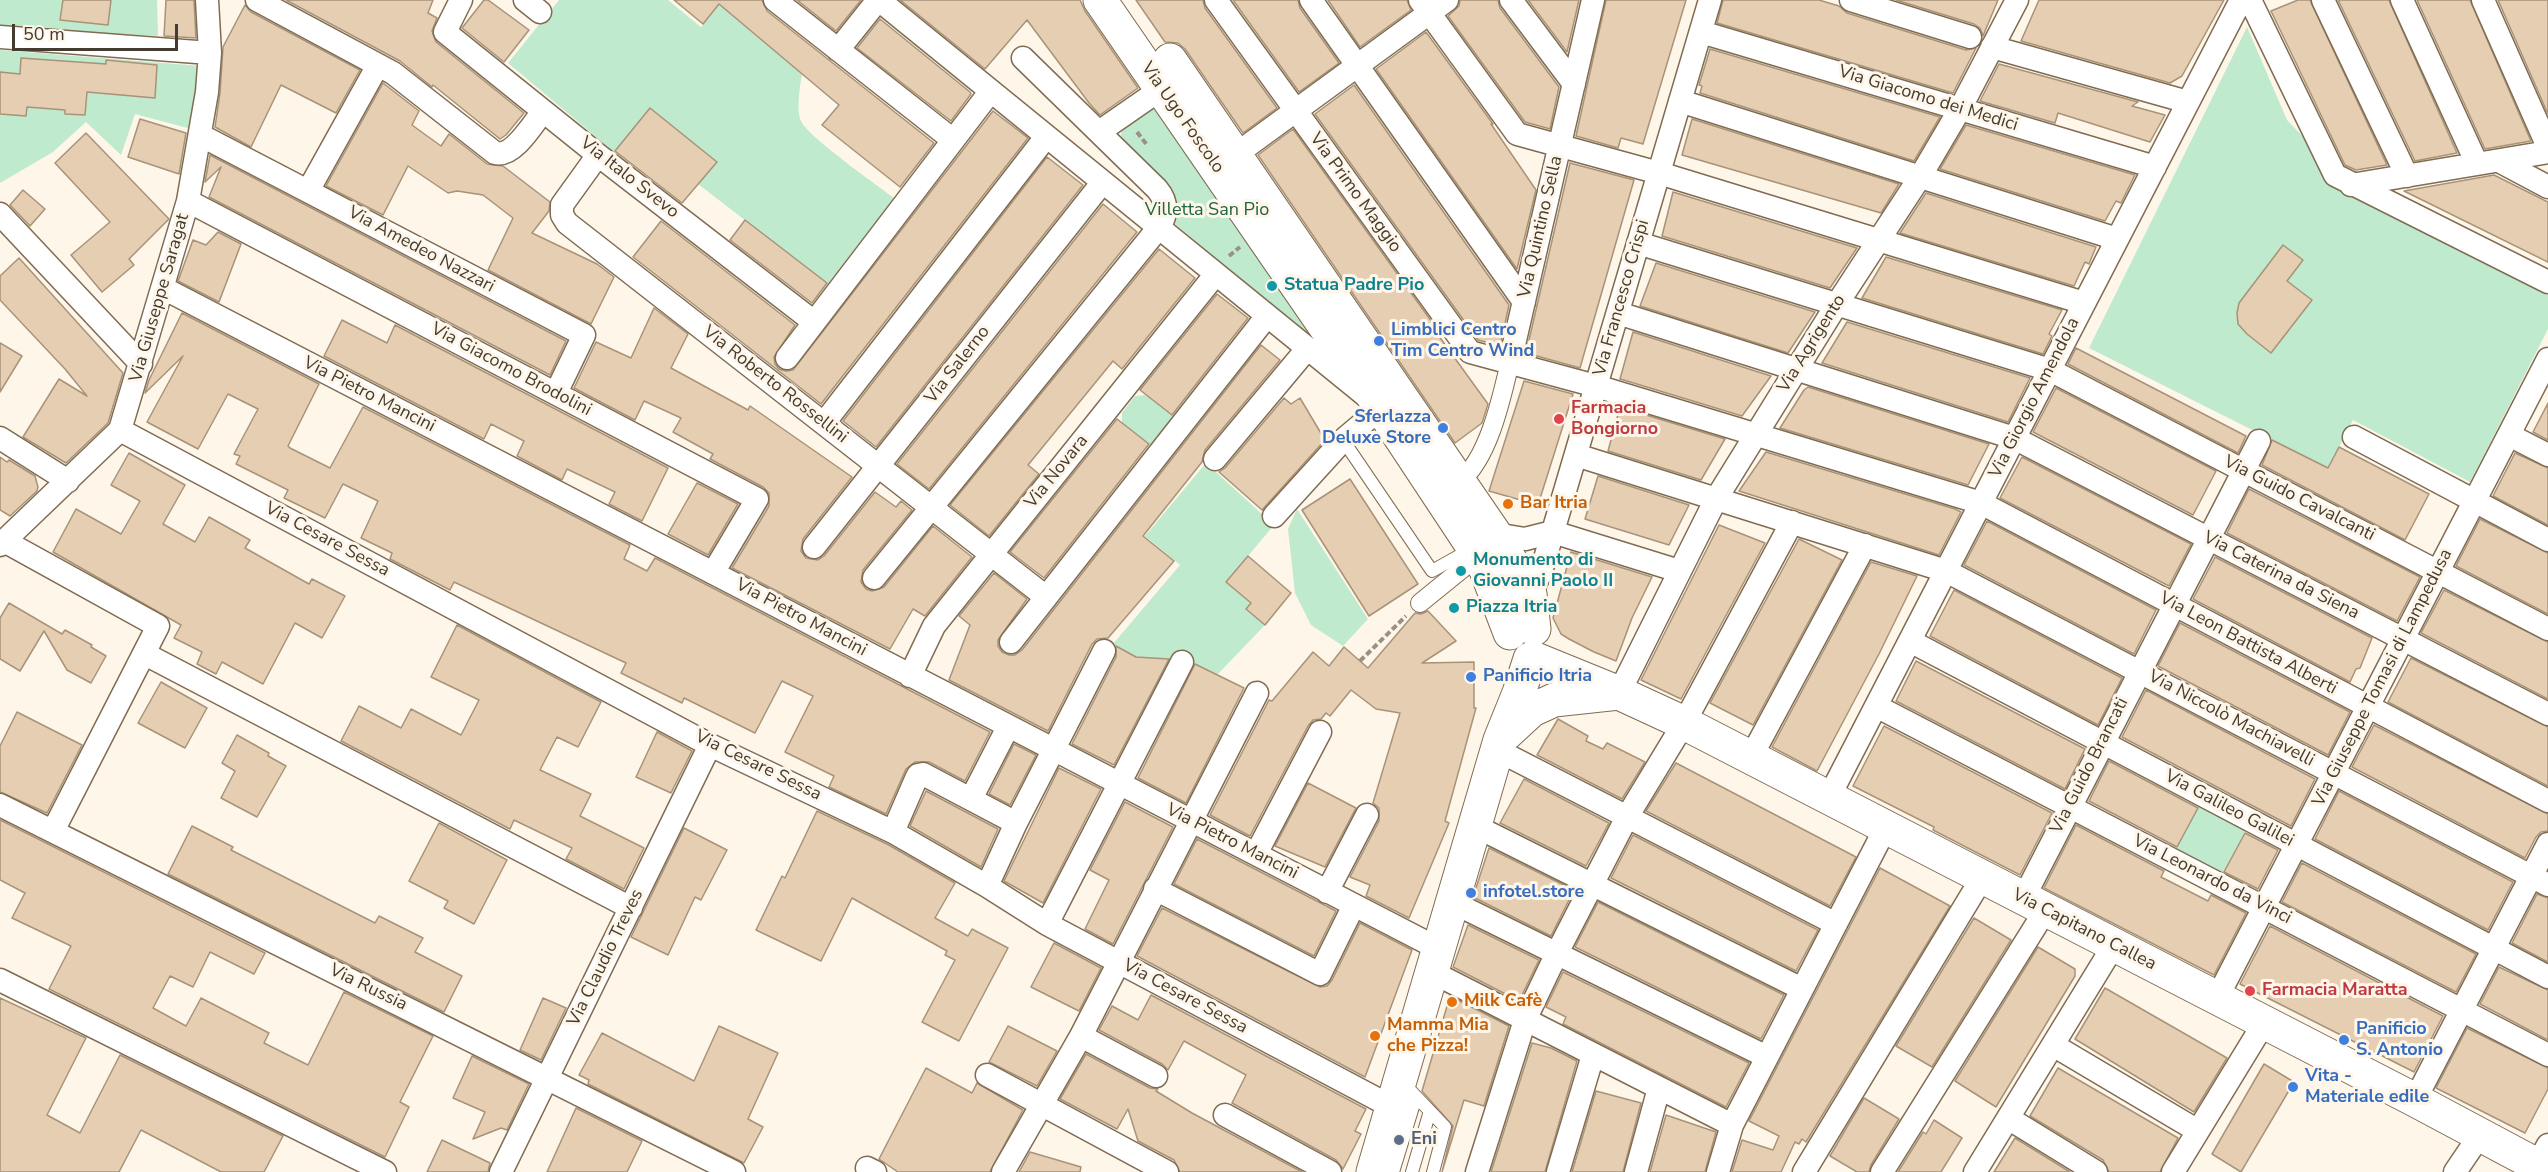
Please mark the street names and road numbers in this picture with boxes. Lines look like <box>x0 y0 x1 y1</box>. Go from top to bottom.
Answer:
street label: Via Ugo Foscolo <box>1136 58 1228 178</box>
street label: Via Giacomo dei Medici <box>1836 61 2020 137</box>
street label: Via Primo Maggio <box>1304 129 1406 257</box>
street label: Via Italo Svevo <box>575 133 683 223</box>
street label: Via Quintino Sella <box>1514 154 1568 300</box>
street label: Via Amedeo Nazzari <box>344 202 498 298</box>
street label: Via Giuseppe Saragat <box>126 211 194 385</box>
street label: Via Francesco Crispi <box>1589 217 1655 379</box>
street label: Via Agrigento <box>1773 291 1851 397</box>
street label: Via Giorgio Amendola <box>1985 314 2085 482</box>
street label: Via Giacomo Brodolini <box>427 319 595 421</box>
street label: Via Roberto Rossellini <box>698 322 852 448</box>
street label: Via Salerno <box>921 322 995 408</box>
street label: Via Pietro Mancini <box>299 352 439 438</box>
street label: Via Novara <box>1021 431 1093 513</box>
street label: Via Guido Cavalcanti <box>2220 452 2378 546</box>
street label: Via Cesare Sessa <box>261 498 393 582</box>
street label: Via Caterina da Siena <box>2199 527 2363 625</box>
street label: Via Giuseppe Tomasi di Lampedusa <box>2308 546 2458 810</box>
street label: Via Pietro Mancini <box>732 574 870 662</box>
street label: Via Leon Battista Alberti <box>2155 588 2341 700</box>
street label: Via Niccolò Machiavelli <box>2144 666 2318 772</box>
street label: Via Guido Brancati <box>2046 694 2134 838</box>
street label: Via Cesare Sessa <box>691 726 825 806</box>
street label: Via Galileo Galilei <box>2161 766 2297 852</box>
street label: Via Pietro Mancini <box>1162 799 1302 885</box>
street label: Via Leonardo da Vinci <box>2129 831 2295 929</box>
street label: Via Capitano Callea <box>2008 884 2160 976</box>
street label: Via Claudio Treves <box>563 886 649 1030</box>
street label: Via Cesare Sessa <box>1119 955 1251 1039</box>
street label: Via Russia <box>326 960 410 1016</box>

